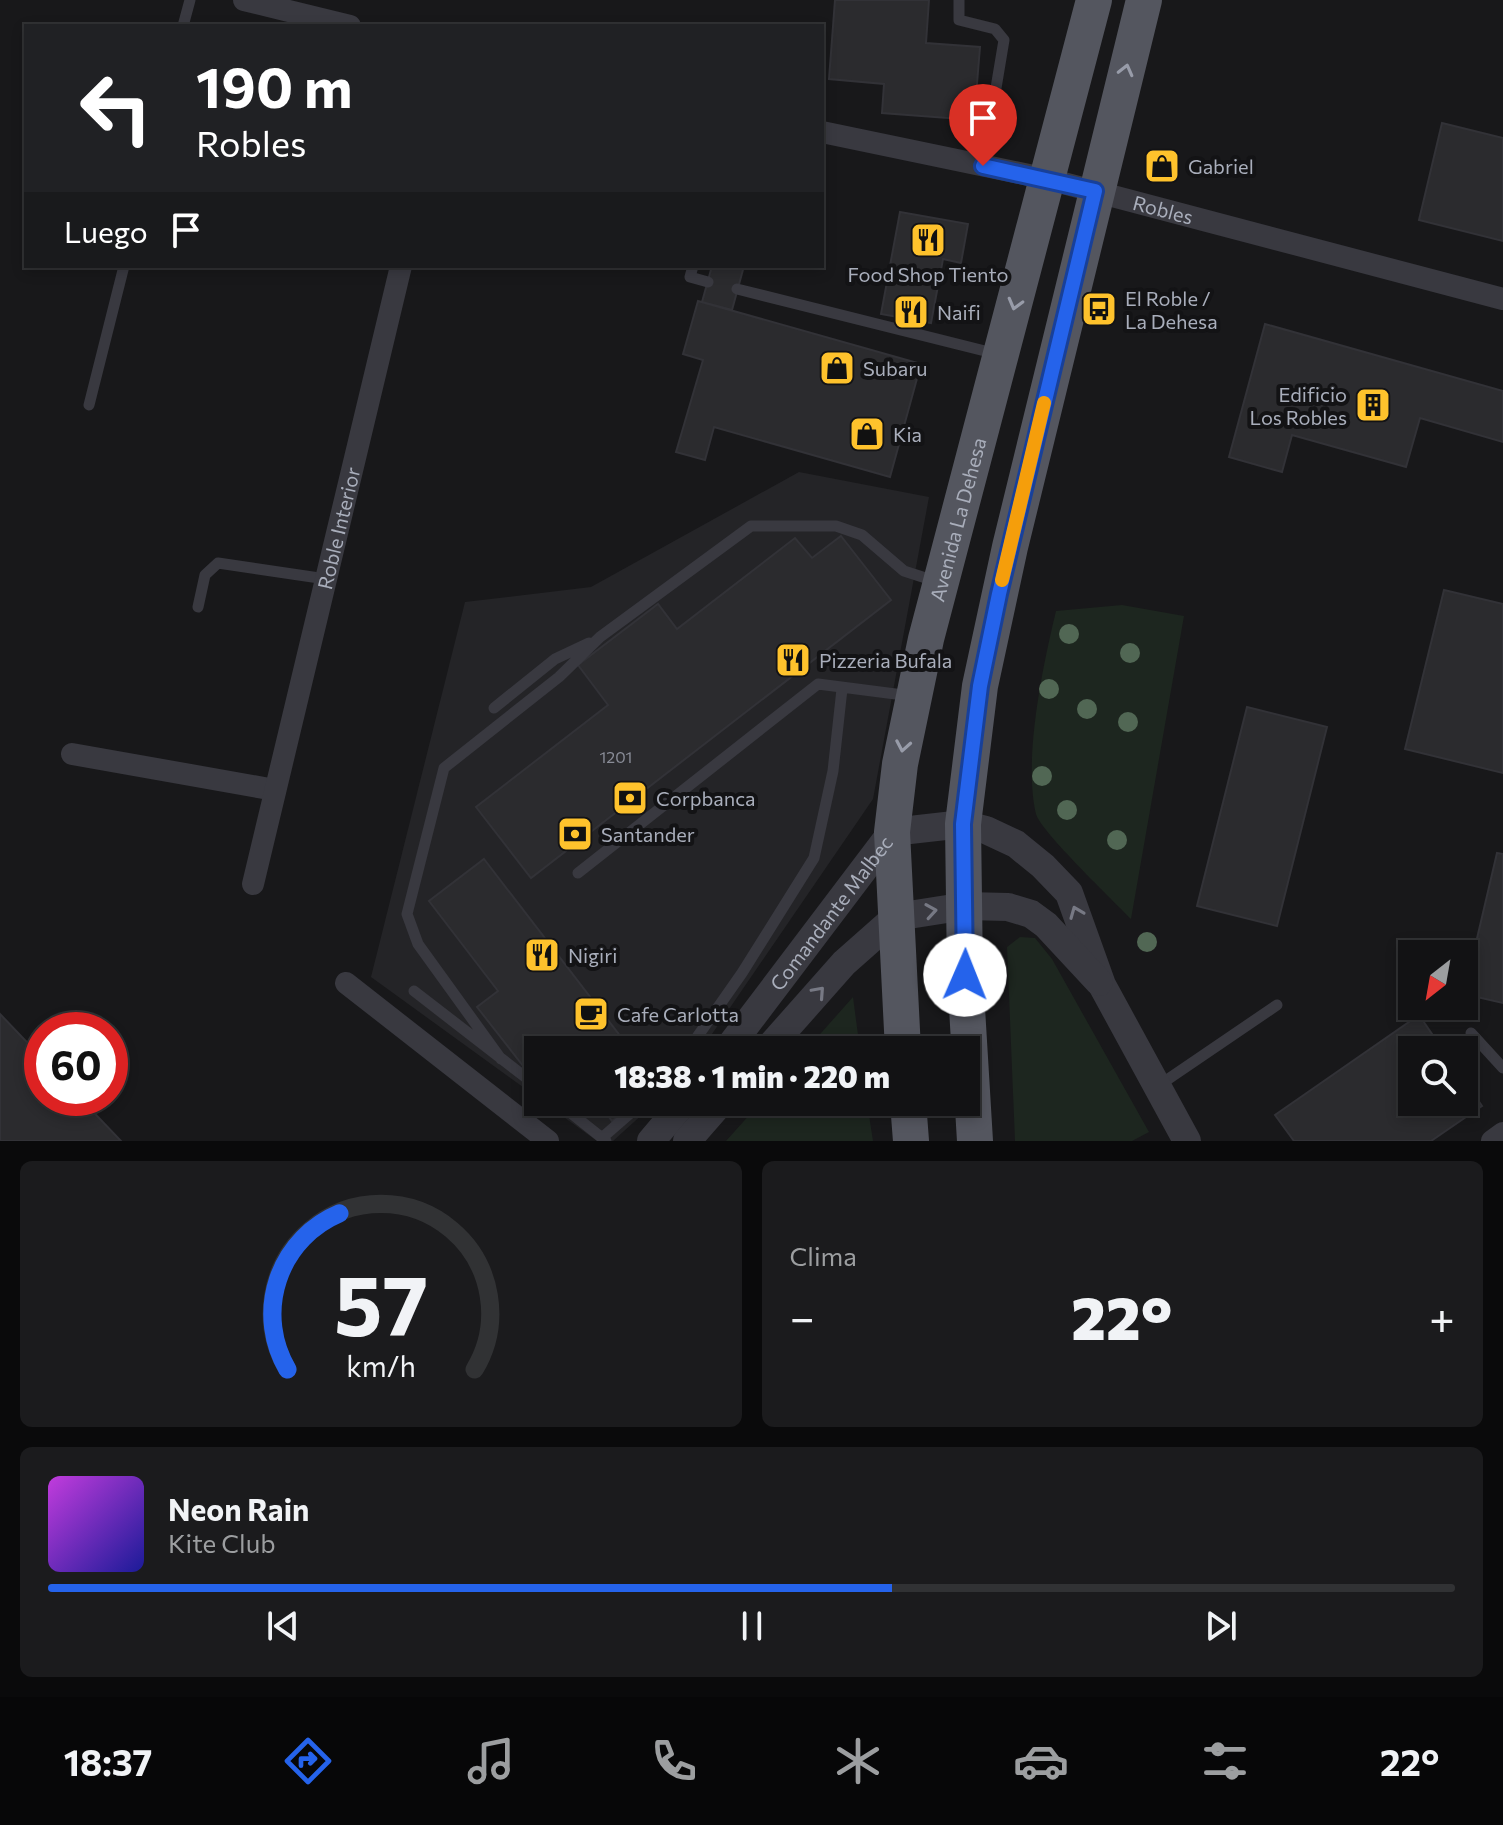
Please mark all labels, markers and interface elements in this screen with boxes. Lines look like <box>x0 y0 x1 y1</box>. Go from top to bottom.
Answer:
text: 190 m <box>196 51 353 120</box>
icon: left <box>64 56 168 160</box>
one-way arrow <box>1116 63 1133 77</box>
pin <box>949 84 1017 166</box>
icon: arrive <box>961 96 1005 140</box>
text: Robles <box>196 120 306 164</box>
shop icon: Gabriel <box>1143 147 1181 185</box>
place label: Gabriel <box>1188 154 1254 178</box>
street label: Robles <box>1131 190 1196 229</box>
icon: arrive <box>164 208 208 252</box>
text: Luego <box>64 212 148 249</box>
restaurant icon: Food Shop Tiento <box>909 221 947 259</box>
place label: Food Shop Tiento <box>847 262 1009 286</box>
place label: El Roble / La Dehesa <box>1125 286 1218 333</box>
bus stop icon: El Roble / La Dehesa <box>1080 290 1118 328</box>
restaurant icon: Naifi <box>892 293 930 331</box>
one-way arrow <box>1007 296 1024 310</box>
place label: Naifi <box>937 300 981 324</box>
shop icon: Subaru <box>818 349 856 387</box>
place label: Subaru <box>863 356 927 380</box>
place label: Edificio Los Robles <box>1250 382 1347 429</box>
building icon: Edificio Los Robles <box>1354 386 1392 424</box>
shop icon: Kia <box>848 415 886 453</box>
place label: Kia <box>893 422 922 446</box>
street label: Avenida La Dehesa <box>924 435 990 604</box>
street label: Roble Interior <box>312 465 364 592</box>
restaurant icon: Pizzeria Bufala <box>774 641 812 679</box>
place label: Pizzeria Bufala <box>819 648 952 672</box>
one-way arrow <box>896 739 913 752</box>
house number: 1201 <box>600 747 632 766</box>
bank icon: Corpbanca <box>611 779 649 817</box>
place label: Corpbanca <box>656 786 756 810</box>
bank icon: Santander <box>556 815 594 853</box>
place label: Santander <box>601 822 695 846</box>
street label: Comandante Malbec <box>765 831 897 995</box>
one-way arrow <box>924 904 938 921</box>
one-way arrow <box>1070 906 1086 920</box>
position arrow <box>923 933 1007 1017</box>
restaurant icon: Nigiri <box>523 936 561 974</box>
north arrow <box>1398 940 1478 1020</box>
map controls <box>1398 940 1478 1116</box>
place label: Nigiri <box>568 943 617 967</box>
one-way arrow <box>809 986 824 1001</box>
cafe icon: Cafe Carlotta <box>572 995 610 1033</box>
place label: Cafe Carlotta <box>617 1002 739 1026</box>
speed limit sign: 60 <box>24 1012 128 1116</box>
button: search <box>1398 1036 1478 1116</box>
text: 18:38 · 1 min · 220 m <box>614 1057 890 1094</box>
text: Clima <box>790 1240 857 1271</box>
text: 57 <box>334 1251 428 1353</box>
text: 22° <box>1071 1279 1172 1352</box>
text: − <box>790 1289 815 1343</box>
text: + <box>1429 1289 1455 1343</box>
text: km/h <box>346 1348 416 1383</box>
text: Neon Rain <box>168 1490 309 1527</box>
text: Kite Club <box>168 1527 276 1558</box>
icon: previous <box>261 1604 305 1648</box>
icon: pause <box>730 1604 774 1648</box>
icon: next <box>1199 1604 1243 1648</box>
icon: directions <box>280 1733 336 1789</box>
icon: music <box>463 1733 519 1789</box>
icon: phone <box>646 1733 702 1789</box>
icon: climate <box>830 1733 886 1789</box>
icon: car <box>1013 1733 1069 1789</box>
icon: filters <box>1197 1733 1253 1789</box>
text: 18:37 <box>64 1739 152 1783</box>
text: 22° <box>1380 1739 1439 1783</box>

